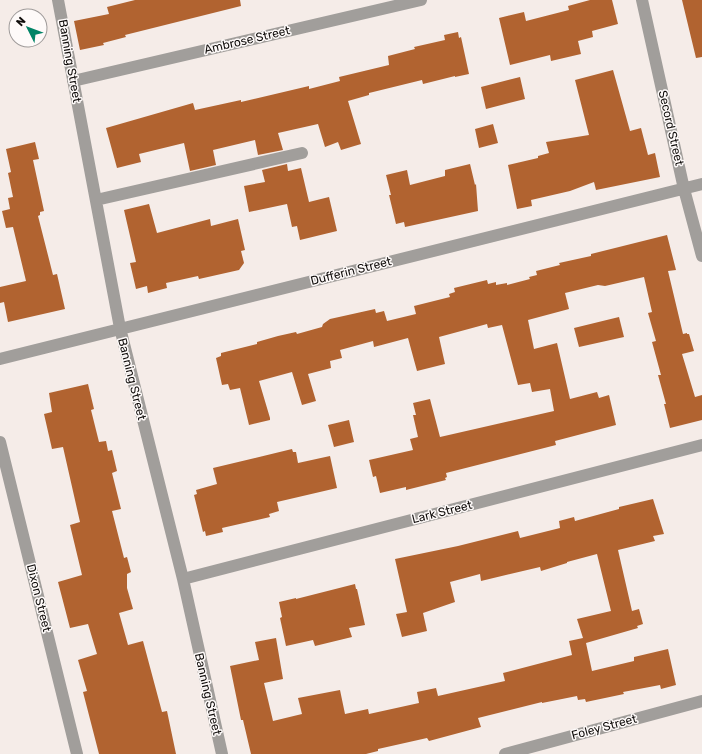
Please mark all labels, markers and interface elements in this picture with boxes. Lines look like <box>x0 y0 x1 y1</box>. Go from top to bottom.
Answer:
north arrow <box>8 8 48 48</box>
text: N <box>13 14 28 29</box>
street label: Banning Street <box>56 18 84 104</box>
street label: Ambrose Street <box>203 23 292 57</box>
street label: Secord Street <box>656 89 687 167</box>
street label: Dufferin Street <box>309 254 393 288</box>
street label: Banning Street <box>115 336 149 422</box>
street label: Lark Street <box>410 498 474 526</box>
street label: Dixon Street <box>24 563 54 634</box>
street label: Banning Street <box>192 651 224 737</box>
street label: Foley Street <box>570 711 639 742</box>

